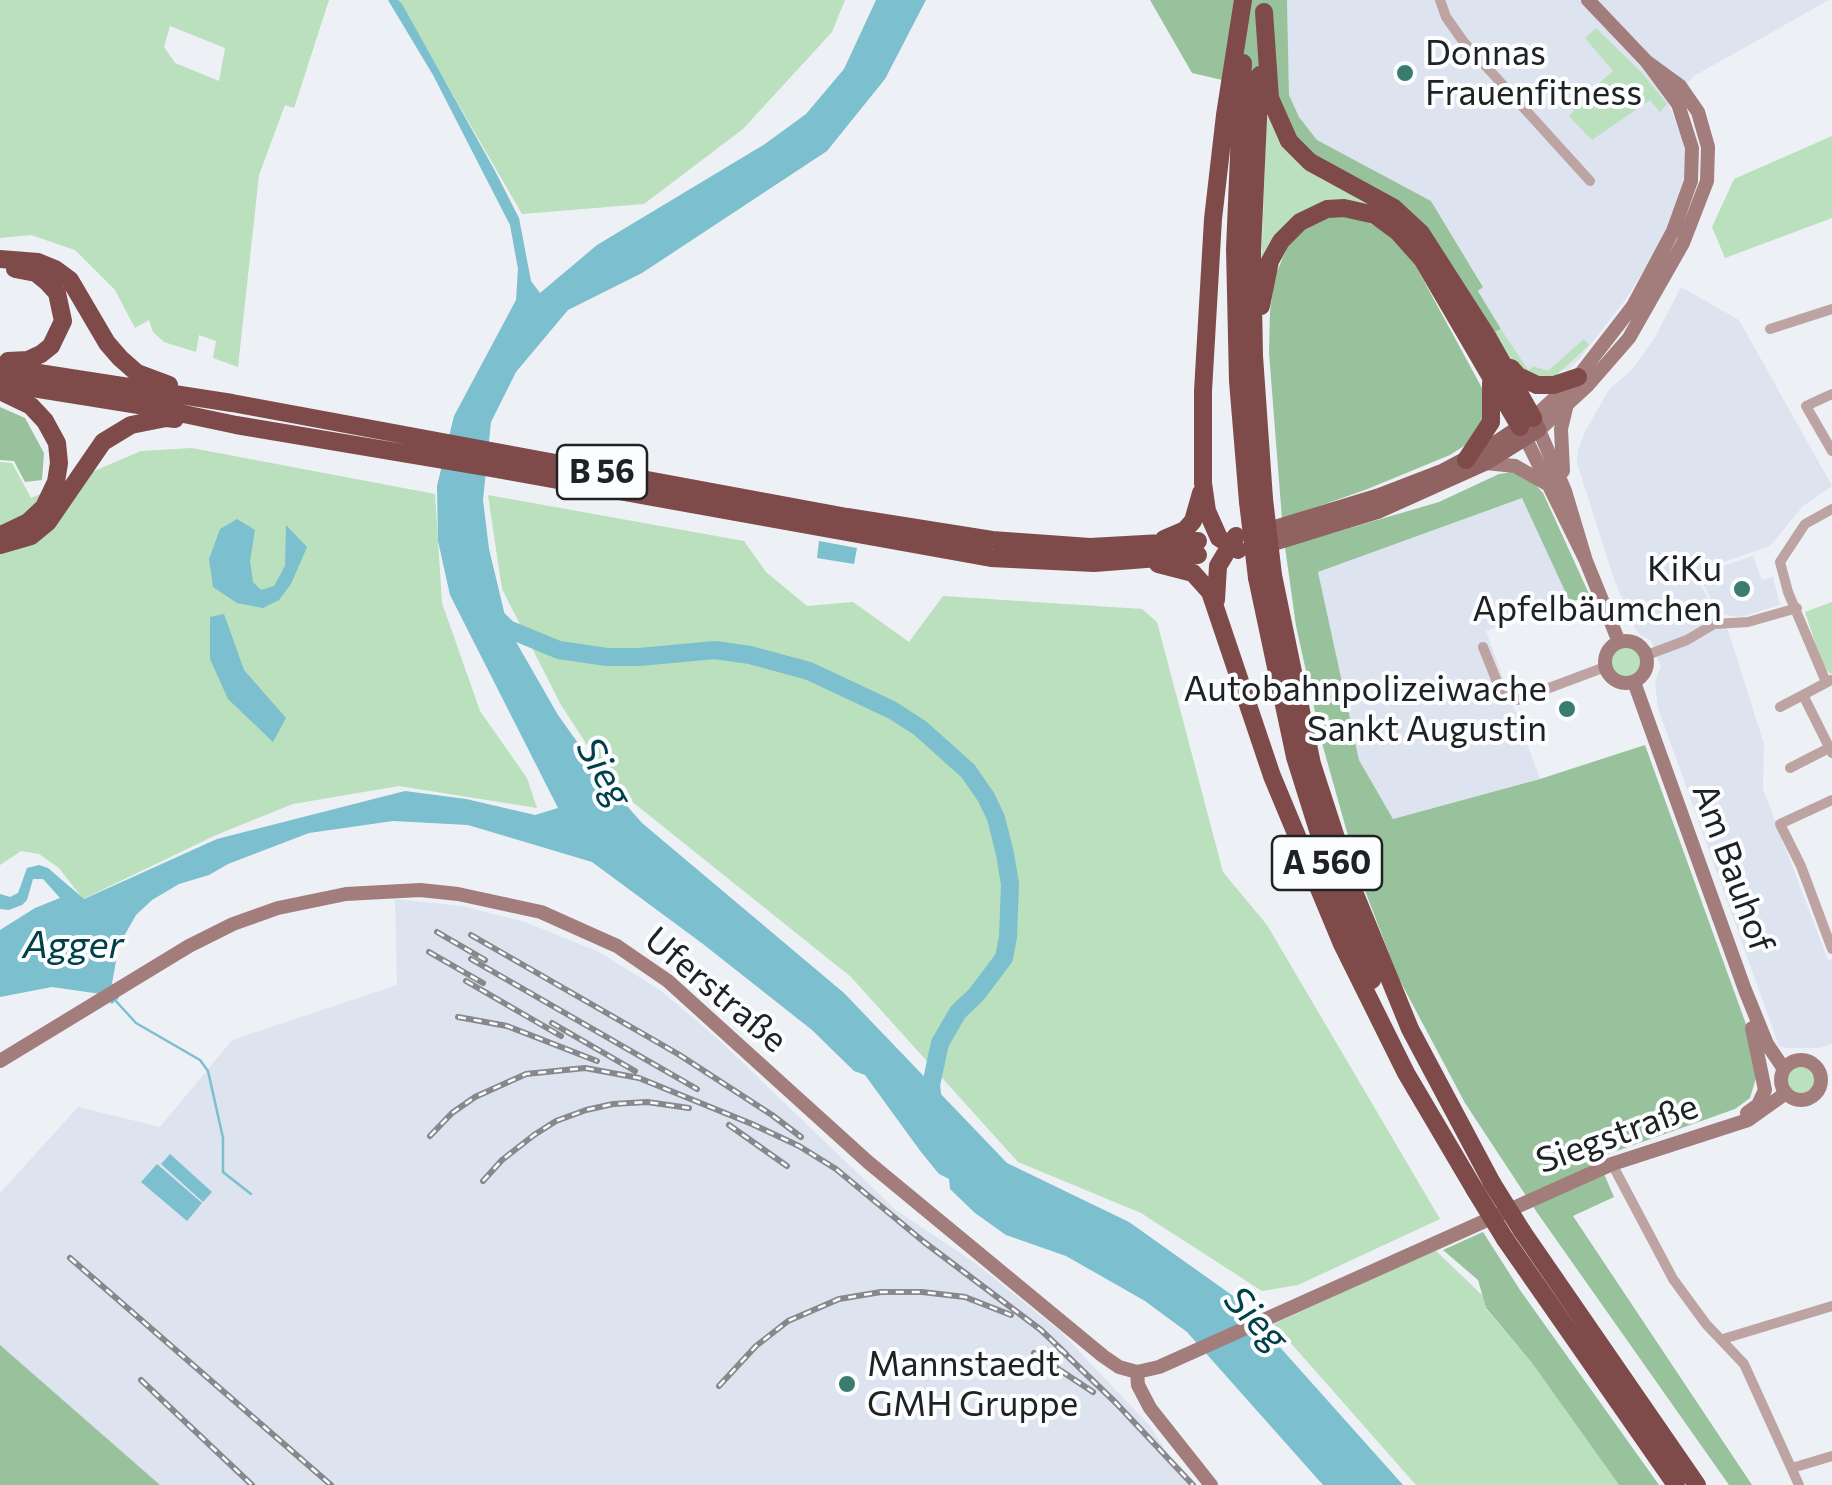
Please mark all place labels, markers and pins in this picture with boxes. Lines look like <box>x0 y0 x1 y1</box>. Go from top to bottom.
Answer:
place label: Donnas Frauenfitness <box>1425 32 1642 114</box>
marker: Donnas Frauenfitness <box>1394 62 1416 84</box>
place label: KiKu Apfelbäumchen <box>1472 548 1722 630</box>
marker: KiKu Apfelbäumchen <box>1731 578 1753 600</box>
place label: Autobahnpolizeiwache Sankt Augustin <box>1183 668 1547 750</box>
marker: Autobahnpolizeiwache Sankt Augustin <box>1556 698 1578 720</box>
place label: Mannstaedt GMH Gruppe <box>867 1343 1078 1425</box>
marker: Mannstaedt GMH Gruppe <box>836 1373 858 1395</box>

